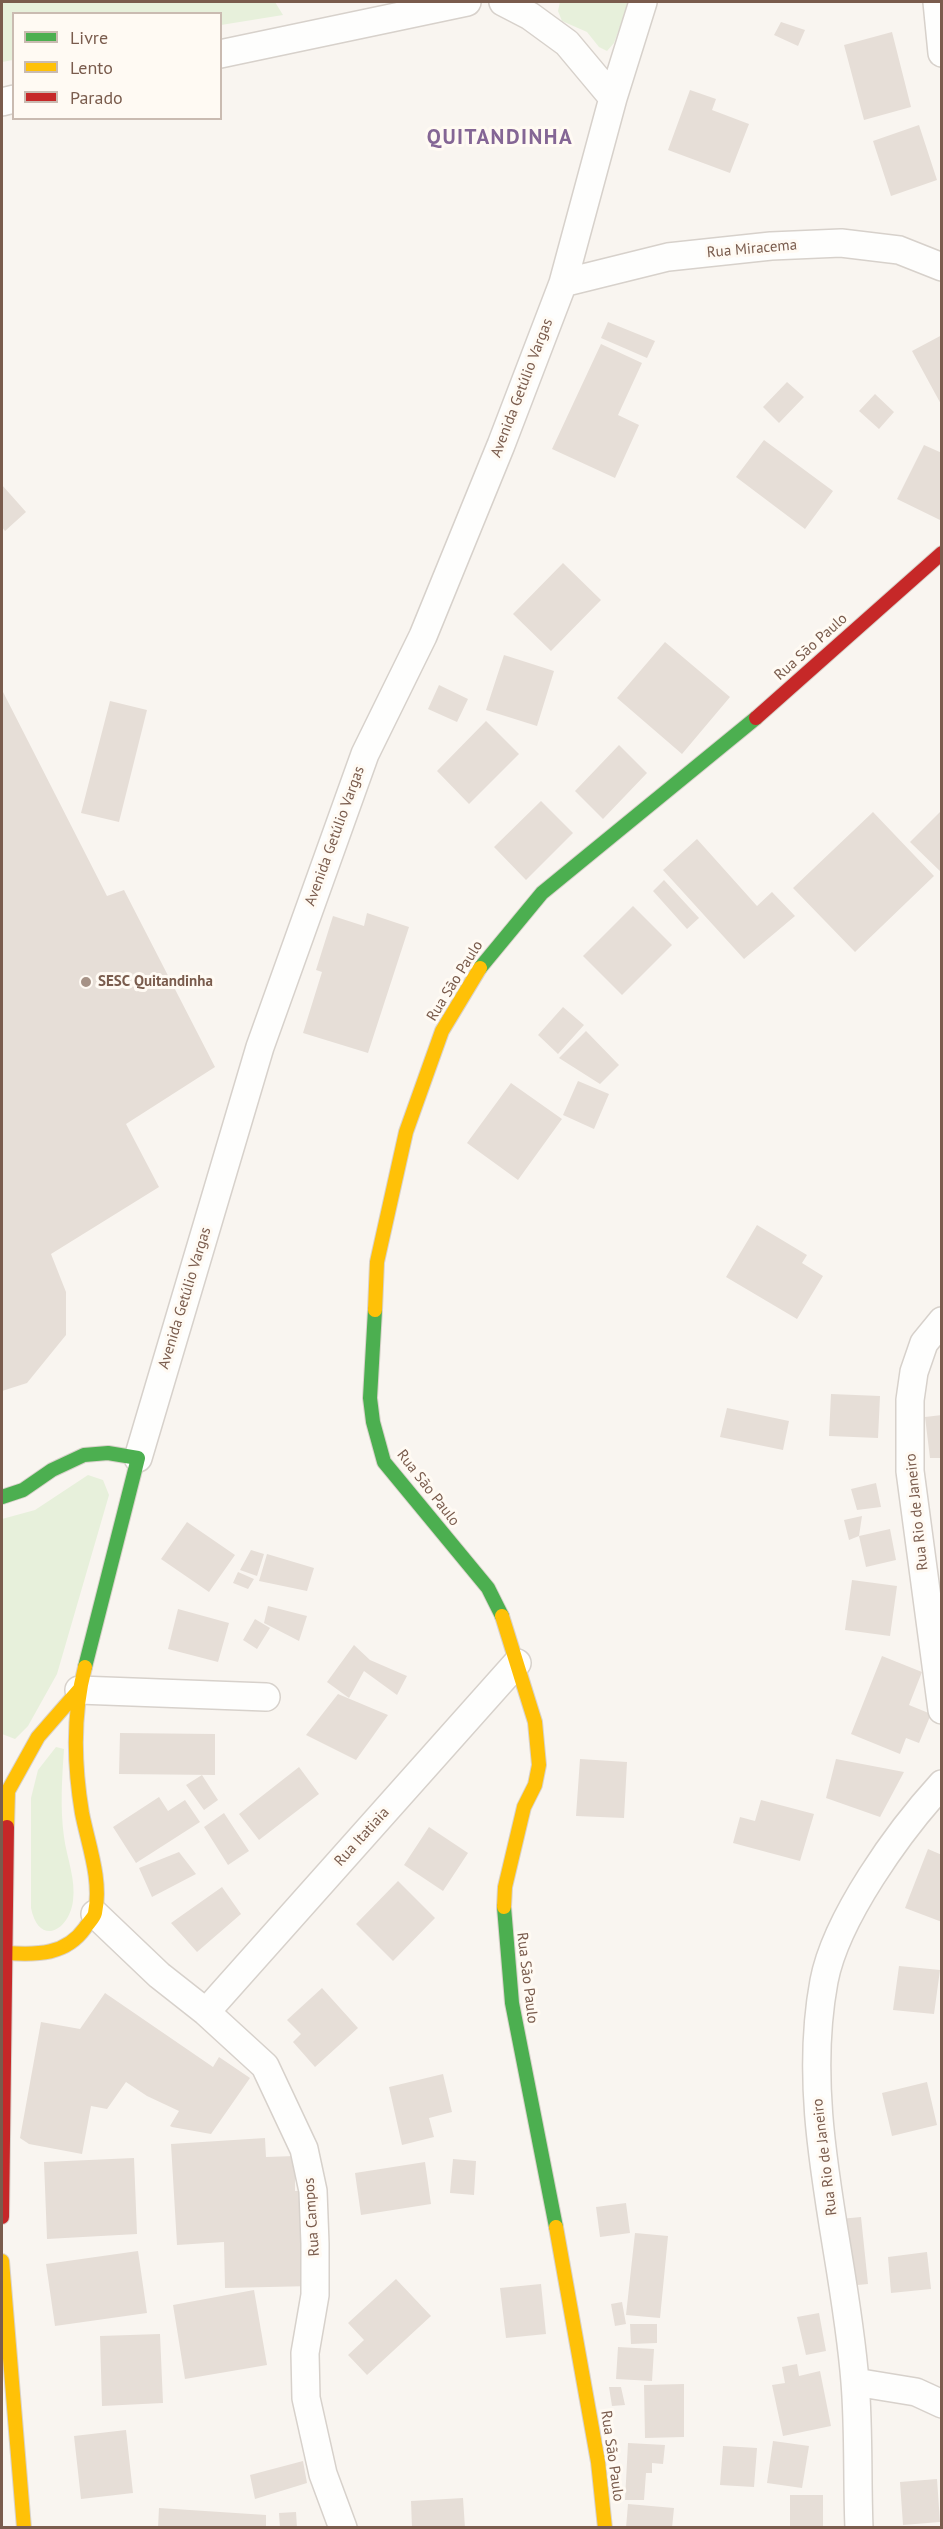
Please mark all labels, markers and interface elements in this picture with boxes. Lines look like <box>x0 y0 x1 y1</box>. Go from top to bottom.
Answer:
legend <box>12 12 222 120</box>
text: Livre <box>70 26 108 49</box>
text: Lento <box>70 56 113 79</box>
text: Parado <box>70 86 123 109</box>
district label: QUITANDINHA <box>427 125 573 151</box>
street label: Rua Miracema <box>706 236 798 262</box>
street label: Avenida Getúlio Vargas <box>487 316 557 460</box>
street label: Rua São Paulo <box>771 610 851 684</box>
street label: Avenida Getúlio Vargas <box>301 764 369 908</box>
street label: Rua São Paulo <box>423 937 487 1025</box>
place label: SESC Quitandinha <box>98 973 213 991</box>
marker: SESC Quitandinha <box>79 975 93 989</box>
street label: Avenida Getúlio Vargas <box>155 1225 215 1371</box>
street label: Rua São Paulo <box>393 1446 463 1530</box>
street label: Rua Rio de Janeiro <box>902 1452 932 1572</box>
street label: Rua Itatiaia <box>331 1804 393 1870</box>
street label: Rua São Paulo <box>512 1931 542 2025</box>
street label: Rua Rio de Janeiro <box>809 2097 841 2217</box>
street label: Rua Campos <box>300 2177 324 2257</box>
street label: Rua São Paulo <box>597 2409 627 2503</box>

